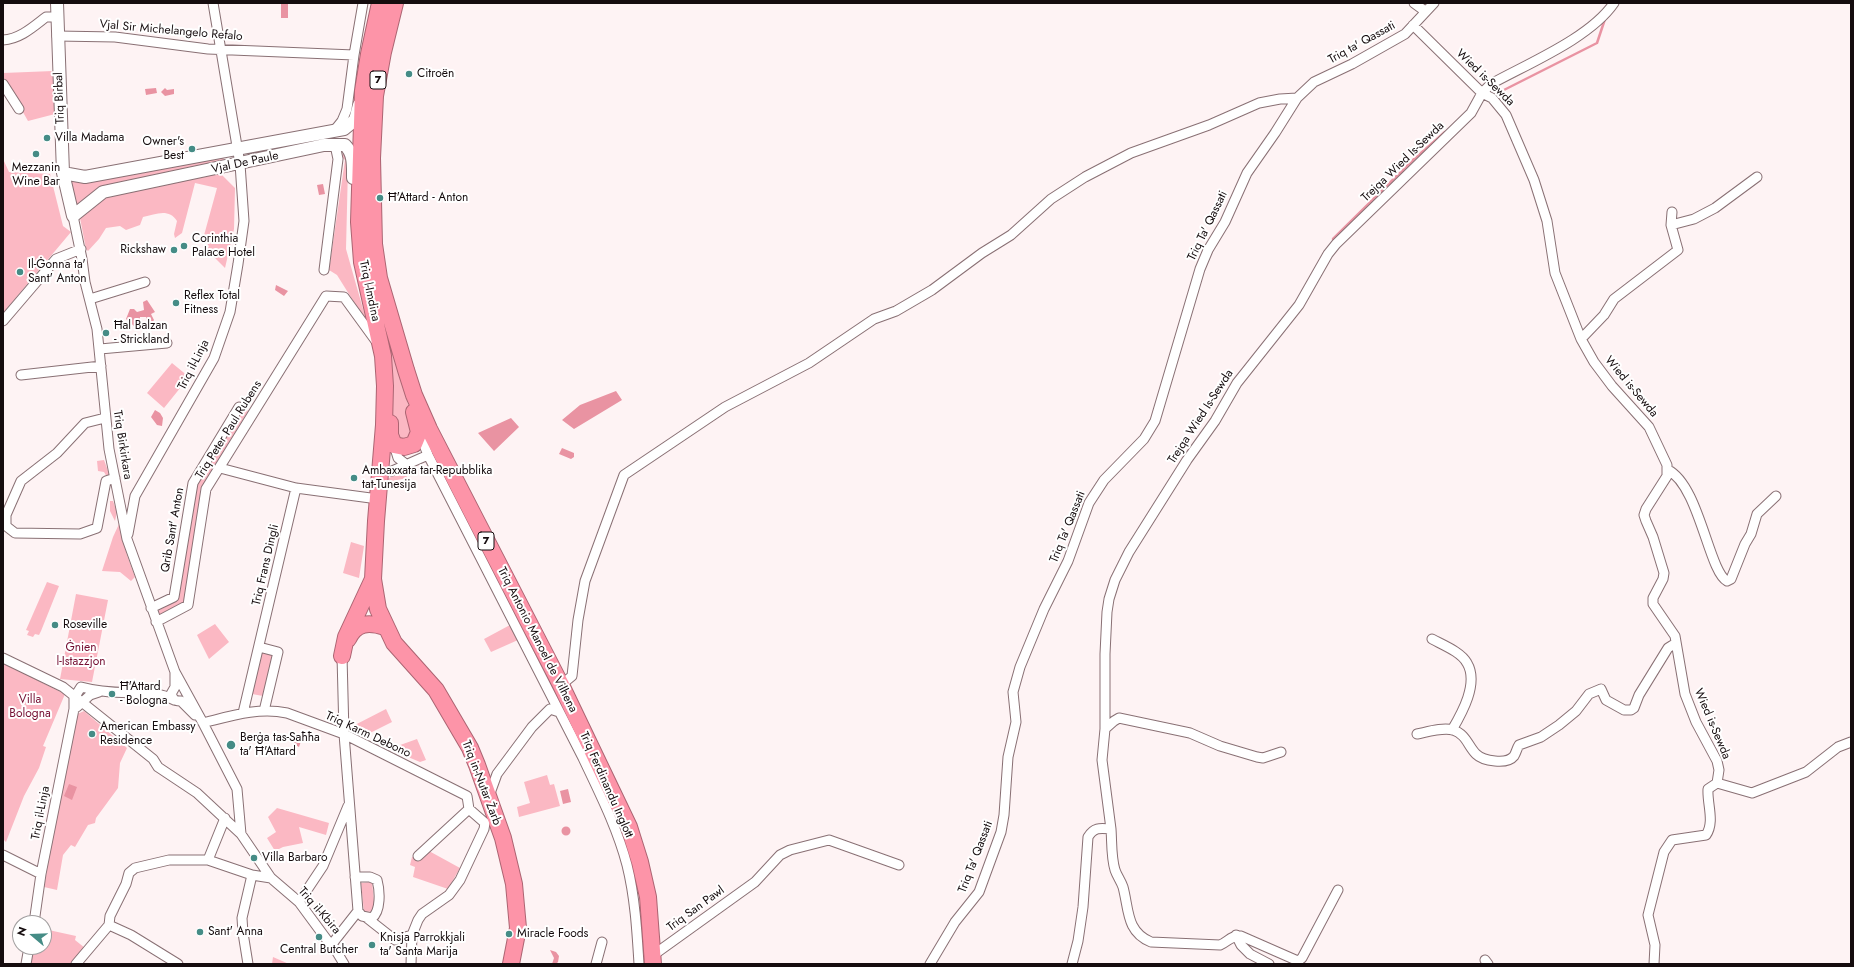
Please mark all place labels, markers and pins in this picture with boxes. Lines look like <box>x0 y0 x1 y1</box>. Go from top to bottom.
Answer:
place label: Citroën <box>417 67 454 81</box>
marker: Citroën <box>404 69 414 79</box>
place label: Villa Madama <box>55 131 124 145</box>
marker: Villa Madama <box>42 133 52 143</box>
place label: Owner's Best <box>143 135 184 163</box>
marker: Owner's Best <box>187 144 197 154</box>
marker: Mezzanin Wine Bar <box>31 149 41 159</box>
place label: Mezzanin Wine Bar <box>12 161 60 189</box>
place label: Ħ'Attard - Anton <box>388 191 468 205</box>
marker: Ħ'Attard - Anton <box>375 193 385 203</box>
place label: Corinthia Palace Hotel <box>192 232 255 260</box>
marker: Corinthia Palace Hotel <box>179 241 189 251</box>
place label: Rickshaw <box>120 243 166 257</box>
marker: Rickshaw <box>169 245 179 255</box>
place label: Il-Ġonna ta' Sant' Anton <box>28 258 86 286</box>
marker: Il-Ġonna ta' Sant' Anton <box>15 267 25 277</box>
place label: Reflex Total Fitness <box>184 289 240 317</box>
marker: Reflex Total Fitness <box>171 298 181 308</box>
place label: Ħal Balzan - Strickland <box>114 319 169 347</box>
marker: Ħal Balzan - Strickland <box>101 328 111 338</box>
place label: Ambaxxata tar-Repubblika tat-Tunesija <box>362 464 492 492</box>
marker: Ambaxxata tar-Repubblika tat-Tunesija <box>349 473 359 483</box>
place label: Roseville <box>63 618 107 632</box>
marker: Roseville <box>50 620 60 630</box>
place label: Ħ'Attard - Bologna <box>120 680 168 708</box>
marker: Ħ'Attard - Bologna <box>107 689 117 699</box>
place label: American Embassy Residence <box>100 720 196 748</box>
marker: American Embassy Residence <box>87 729 97 739</box>
place label: Berġa tas-Saħħa ta' Ħ'Attard <box>240 731 320 759</box>
marker: Berġa tas-Saħħa ta' Ħ'Attard <box>225 739 237 751</box>
place label: Villa Barbaro <box>262 851 328 865</box>
marker: Villa Barbaro <box>249 853 259 863</box>
place label: Sant' Anna <box>208 925 263 939</box>
marker: Sant' Anna <box>195 927 205 937</box>
place label: Miracle Foods <box>517 927 588 941</box>
marker: Miracle Foods <box>504 929 514 939</box>
place label: Knisja Parrokkjali ta' Santa Marija <box>380 931 465 959</box>
marker: Central Butcher <box>314 932 324 942</box>
marker: Knisja Parrokkjali ta' Santa Marija <box>367 940 377 950</box>
place label: Central Butcher <box>280 943 358 957</box>

